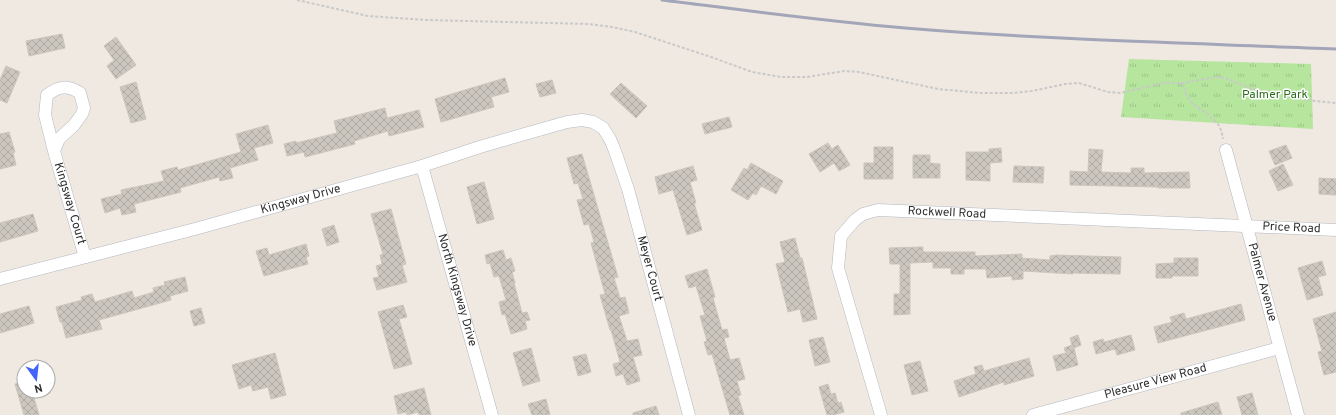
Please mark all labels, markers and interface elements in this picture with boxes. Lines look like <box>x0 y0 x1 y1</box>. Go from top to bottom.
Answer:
park label: Palmer Park <box>1242 87 1308 103</box>
street label: Kingsway Court <box>50 161 89 247</box>
street label: Kingsway Drive <box>259 181 343 218</box>
street label: Rockwell Road <box>907 203 987 223</box>
street label: Price Road <box>1262 219 1321 237</box>
street label: North Kingsway Drive <box>433 232 480 348</box>
street label: Meyer Court <box>633 234 666 303</box>
street label: Palmer Avenue <box>1244 241 1280 323</box>
north arrow <box>16 359 56 399</box>
street label: Pleasure View Road <box>1103 360 1209 403</box>
text: N <box>33 380 44 395</box>

